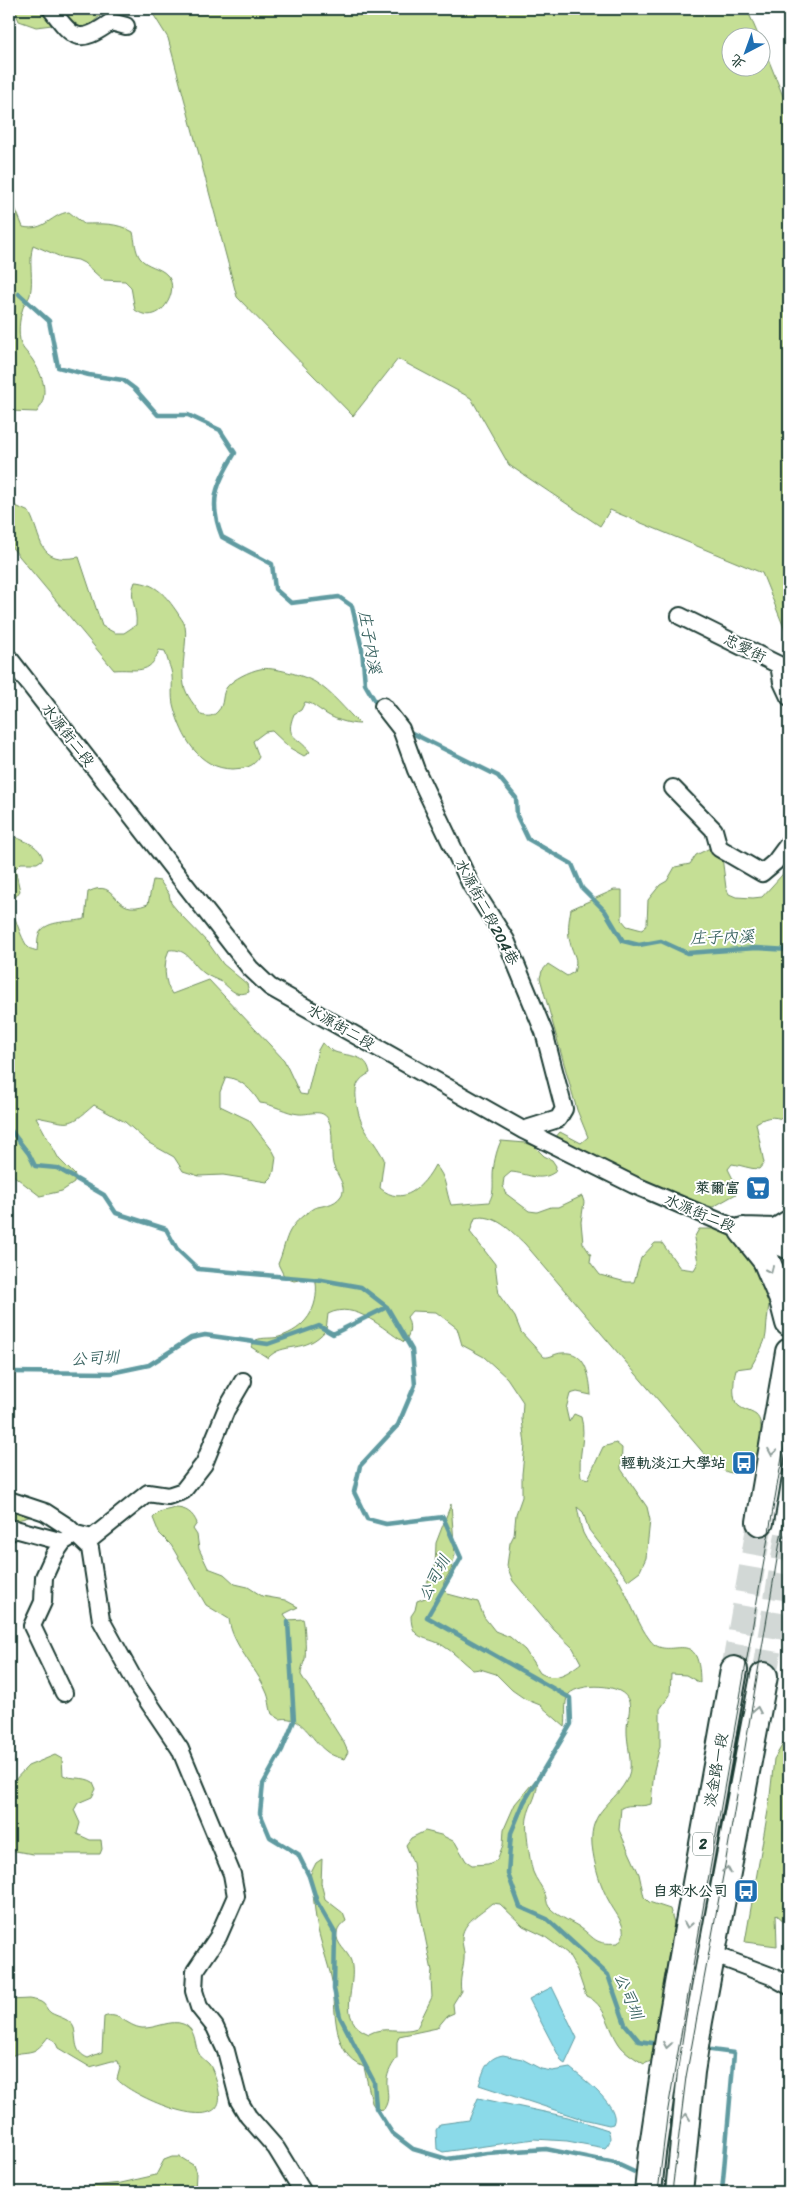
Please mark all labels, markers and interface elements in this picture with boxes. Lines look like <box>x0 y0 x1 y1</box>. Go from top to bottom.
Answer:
north arrow <box>720 28 770 78</box>
text: 北 <box>724 47 751 75</box>
water label: 庄子內溪 <box>350 608 390 677</box>
street label: 忠愛街 <box>719 626 771 670</box>
street label: 水源街二段 <box>35 697 101 773</box>
street label: 水源街二段204巷 <box>448 854 526 970</box>
water label: 庄子內溪 <box>690 921 755 953</box>
street label: 水源街二段 <box>302 997 380 1057</box>
place label: 萊爾富 <box>695 1175 740 1201</box>
supermarket icon: 萊爾富 <box>745 1175 771 1201</box>
street label: 水源街二段 <box>660 1186 740 1240</box>
one-way arrow <box>764 1265 775 1274</box>
water label: 公司圳 <box>70 1342 122 1374</box>
one-way arrow <box>767 1447 777 1456</box>
place label: 輕軌淡江大學站 <box>621 1450 726 1476</box>
bus stop icon: 輕軌淡江大學站 <box>731 1450 757 1476</box>
water label: 公司圳 <box>410 1548 459 1606</box>
one-way arrow <box>752 1706 762 1715</box>
street label: 淡金路一段 <box>697 1731 735 1809</box>
road number: 2 <box>693 1832 713 1856</box>
one-way arrow <box>722 1866 732 1875</box>
place label: 自來水公司 <box>653 1878 728 1904</box>
bus stop icon: 自來水公司 <box>733 1878 759 1904</box>
one-way arrow <box>684 1921 694 1929</box>
water label: 公司圳 <box>606 1968 653 2026</box>
one-way arrow <box>663 2040 673 2049</box>
one-way arrow <box>680 2113 691 2121</box>

